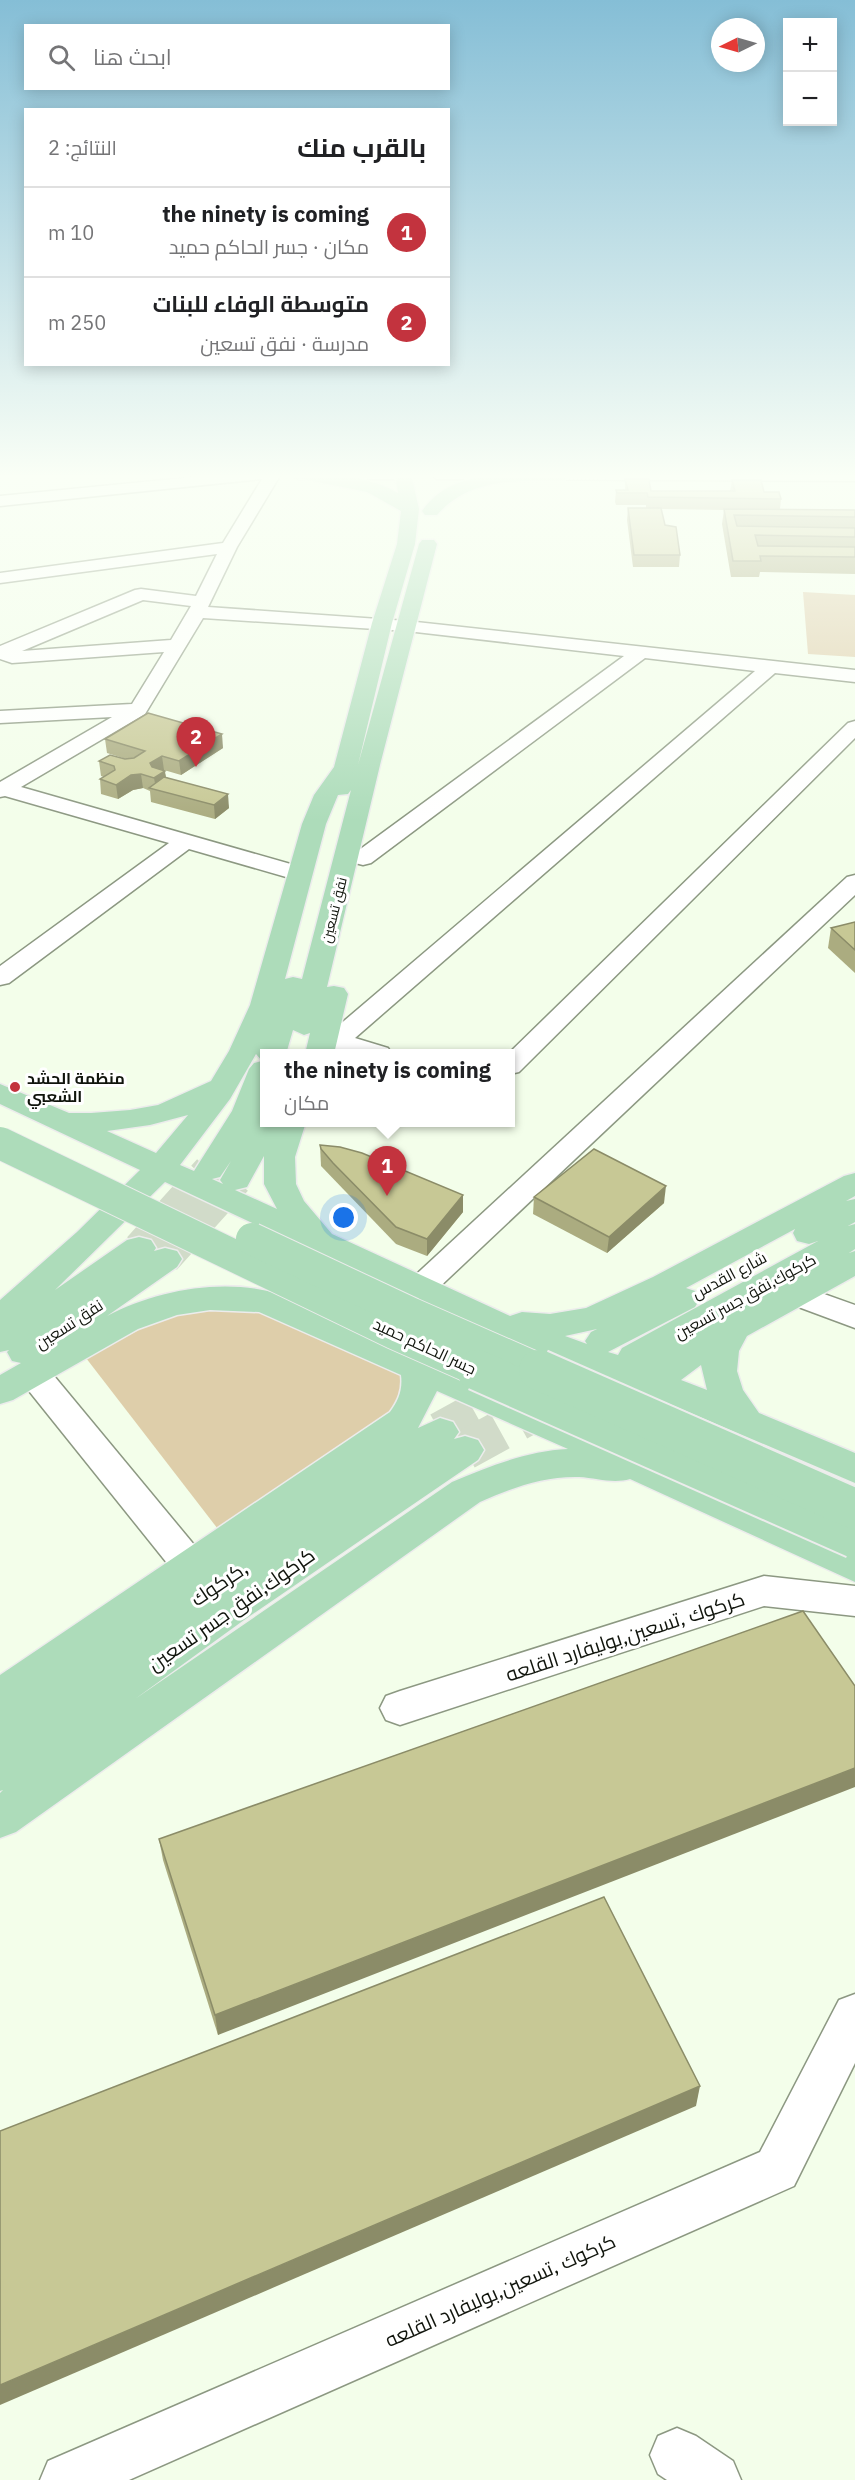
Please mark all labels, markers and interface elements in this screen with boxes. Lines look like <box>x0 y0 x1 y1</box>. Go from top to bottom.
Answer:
north arrow <box>711 18 765 72</box>
map controls <box>783 18 837 126</box>
button: + <box>783 18 837 72</box>
search box <box>24 24 450 90</box>
icon: search <box>45 41 78 74</box>
text: ابحث هنا <box>93 42 172 71</box>
button: − <box>783 72 837 126</box>
text: بالقرب منك <box>297 130 426 164</box>
text: النتائج: 2 <box>48 134 117 161</box>
text: the ninety is coming <box>162 199 369 228</box>
text: 10 m <box>48 219 94 246</box>
text: 1 <box>401 219 413 246</box>
text: مكان · جسر الحاكم حميد <box>169 233 369 260</box>
text: متوسطة الوفاء للبنات <box>153 289 369 318</box>
text: 250 m <box>48 309 106 336</box>
text: 2 <box>401 309 413 336</box>
text: مدرسة · نفق تسعين <box>200 330 369 357</box>
pin: 2 <box>176 718 216 767</box>
street label: نفق تسعين <box>317 875 351 945</box>
popup <box>260 1049 515 1127</box>
text: the ninety is coming <box>284 1055 491 1084</box>
place label: منظمة الحشد الشعبي <box>27 1068 125 1109</box>
marker: منظمة الحشد الشعبي <box>8 1080 22 1094</box>
text: مكان <box>284 1089 329 1116</box>
pin: 1 <box>368 1146 406 1196</box>
your location <box>329 1203 358 1232</box>
street label: شارع القدس <box>688 1247 771 1305</box>
street label: كركوك,نفق جسر تسعين <box>671 1249 820 1344</box>
street label: نفق تسعين <box>31 1295 107 1354</box>
street label: جسر الحاكم حميد <box>370 1313 480 1380</box>
street label: كركوك,نفق جسر تسعين <box>142 1541 320 1677</box>
street label: كركوك, <box>185 1554 253 1612</box>
street label: كركوك ,تسعين,بوليفارد القلعه <box>502 1585 748 1687</box>
street label: كركوك ,تسعين,بوليفارد القلعه <box>380 2227 620 2353</box>

